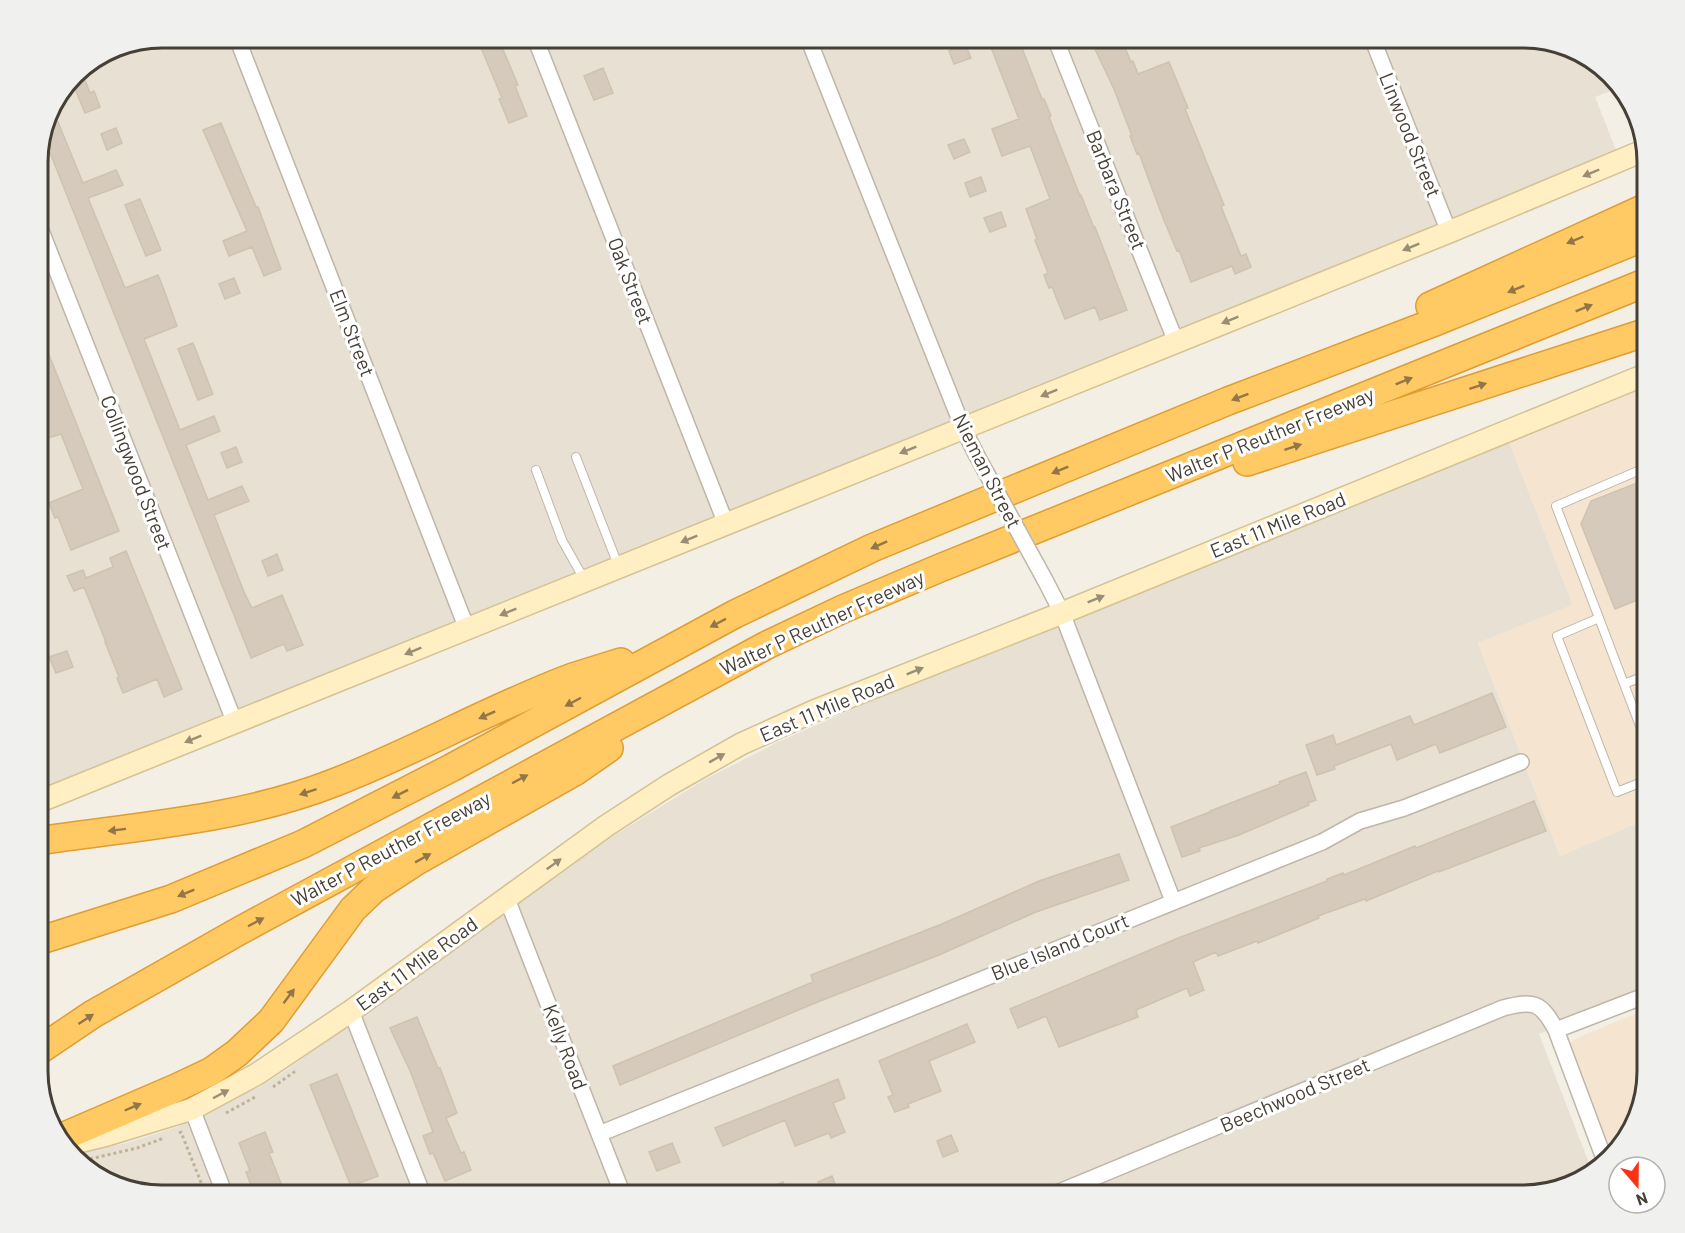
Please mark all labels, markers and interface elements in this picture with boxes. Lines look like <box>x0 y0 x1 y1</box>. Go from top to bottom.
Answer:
street label: Linwood Street <box>1375 69 1447 201</box>
street label: Barbara Street <box>1082 126 1152 253</box>
one-way arrow <box>1582 168 1600 178</box>
street label: Oak Street <box>603 234 658 327</box>
one-way arrow <box>1566 235 1584 245</box>
one-way arrow <box>1402 243 1420 252</box>
one-way arrow <box>1506 284 1524 294</box>
street label: Elm Street <box>325 285 381 380</box>
one-way arrow <box>1576 303 1594 313</box>
one-way arrow <box>1221 316 1239 325</box>
one-way arrow <box>1395 376 1413 386</box>
street label: Walter P Reuther Freeway <box>1162 381 1377 487</box>
one-way arrow <box>1469 381 1487 390</box>
one-way arrow <box>1040 389 1058 398</box>
street label: Collingwood Street <box>96 392 178 554</box>
one-way arrow <box>1231 392 1249 402</box>
street label: Nieman Street <box>949 409 1027 532</box>
one-way arrow <box>1284 441 1302 451</box>
one-way arrow <box>899 445 917 455</box>
one-way arrow <box>1050 465 1068 475</box>
street label: East 11 Mile Road <box>1206 486 1349 562</box>
one-way arrow <box>679 534 697 544</box>
one-way arrow <box>871 540 888 549</box>
street label: Walter P Reuther Freeway <box>716 564 927 680</box>
one-way arrow <box>1087 594 1105 603</box>
one-way arrow <box>499 608 517 617</box>
one-way arrow <box>710 618 727 628</box>
one-way arrow <box>404 646 422 656</box>
one-way arrow <box>906 666 924 676</box>
street label: East 11 Mile Road <box>756 668 898 746</box>
one-way arrow <box>564 697 581 707</box>
one-way arrow <box>478 711 495 720</box>
one-way arrow <box>184 734 202 744</box>
one-way arrow <box>709 753 726 763</box>
one-way arrow <box>511 774 528 784</box>
street label: Walter P Reuther Freeway <box>287 785 494 911</box>
one-way arrow <box>299 788 317 797</box>
one-way arrow <box>392 789 409 799</box>
one-way arrow <box>107 826 126 835</box>
one-way arrow <box>414 853 431 863</box>
one-way arrow <box>545 858 561 870</box>
one-way arrow <box>176 888 194 898</box>
street label: Blue Island Court <box>987 908 1132 985</box>
street label: East 11 Mile Road <box>351 911 482 1015</box>
one-way arrow <box>248 917 265 927</box>
one-way arrow <box>283 989 295 1005</box>
street label: Kelly Road <box>539 1001 593 1093</box>
one-way arrow <box>78 1013 95 1024</box>
street label: Beechwood Street <box>1216 1052 1373 1136</box>
one-way arrow <box>212 1089 229 1099</box>
one-way arrow <box>124 1102 142 1111</box>
north arrow <box>1607 1155 1667 1215</box>
text: N <box>1634 1189 1651 1210</box>

